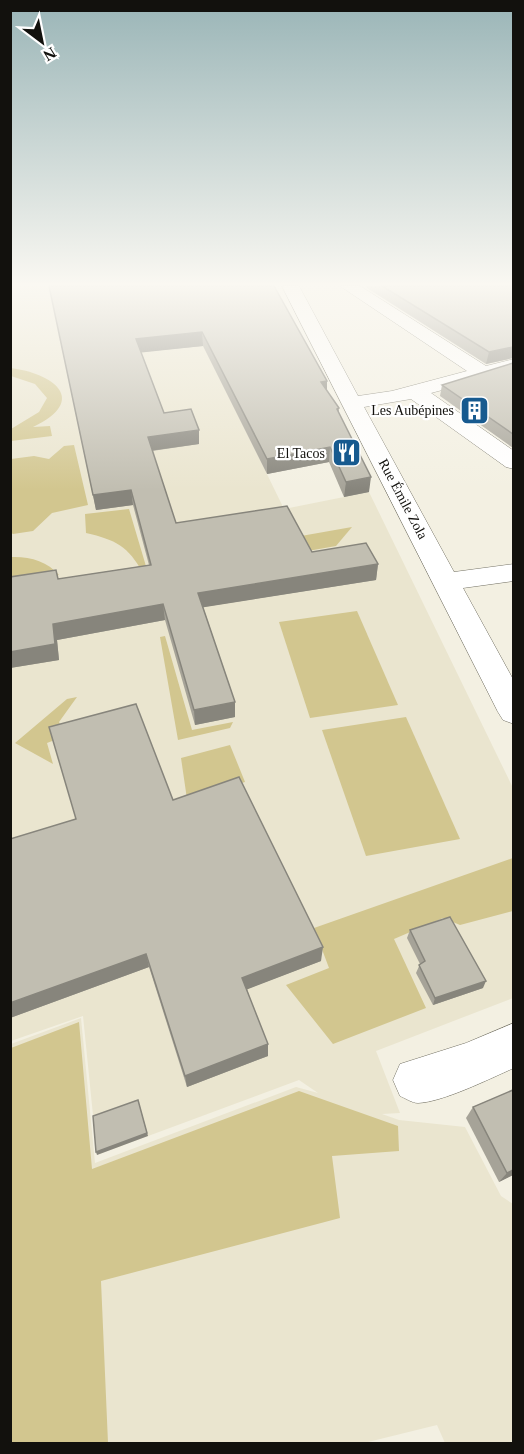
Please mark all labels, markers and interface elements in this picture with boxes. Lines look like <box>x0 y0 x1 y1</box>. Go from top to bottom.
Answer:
north arrow <box>12 12 72 72</box>
text: N <box>40 44 59 65</box>
building icon: Les Aubépines <box>459 394 491 426</box>
place label: Les Aubépines <box>371 403 454 418</box>
restaurant icon: El Tacos <box>330 437 362 469</box>
place label: El Tacos <box>277 446 325 461</box>
street label: Rue Émile Zola <box>376 456 432 542</box>

